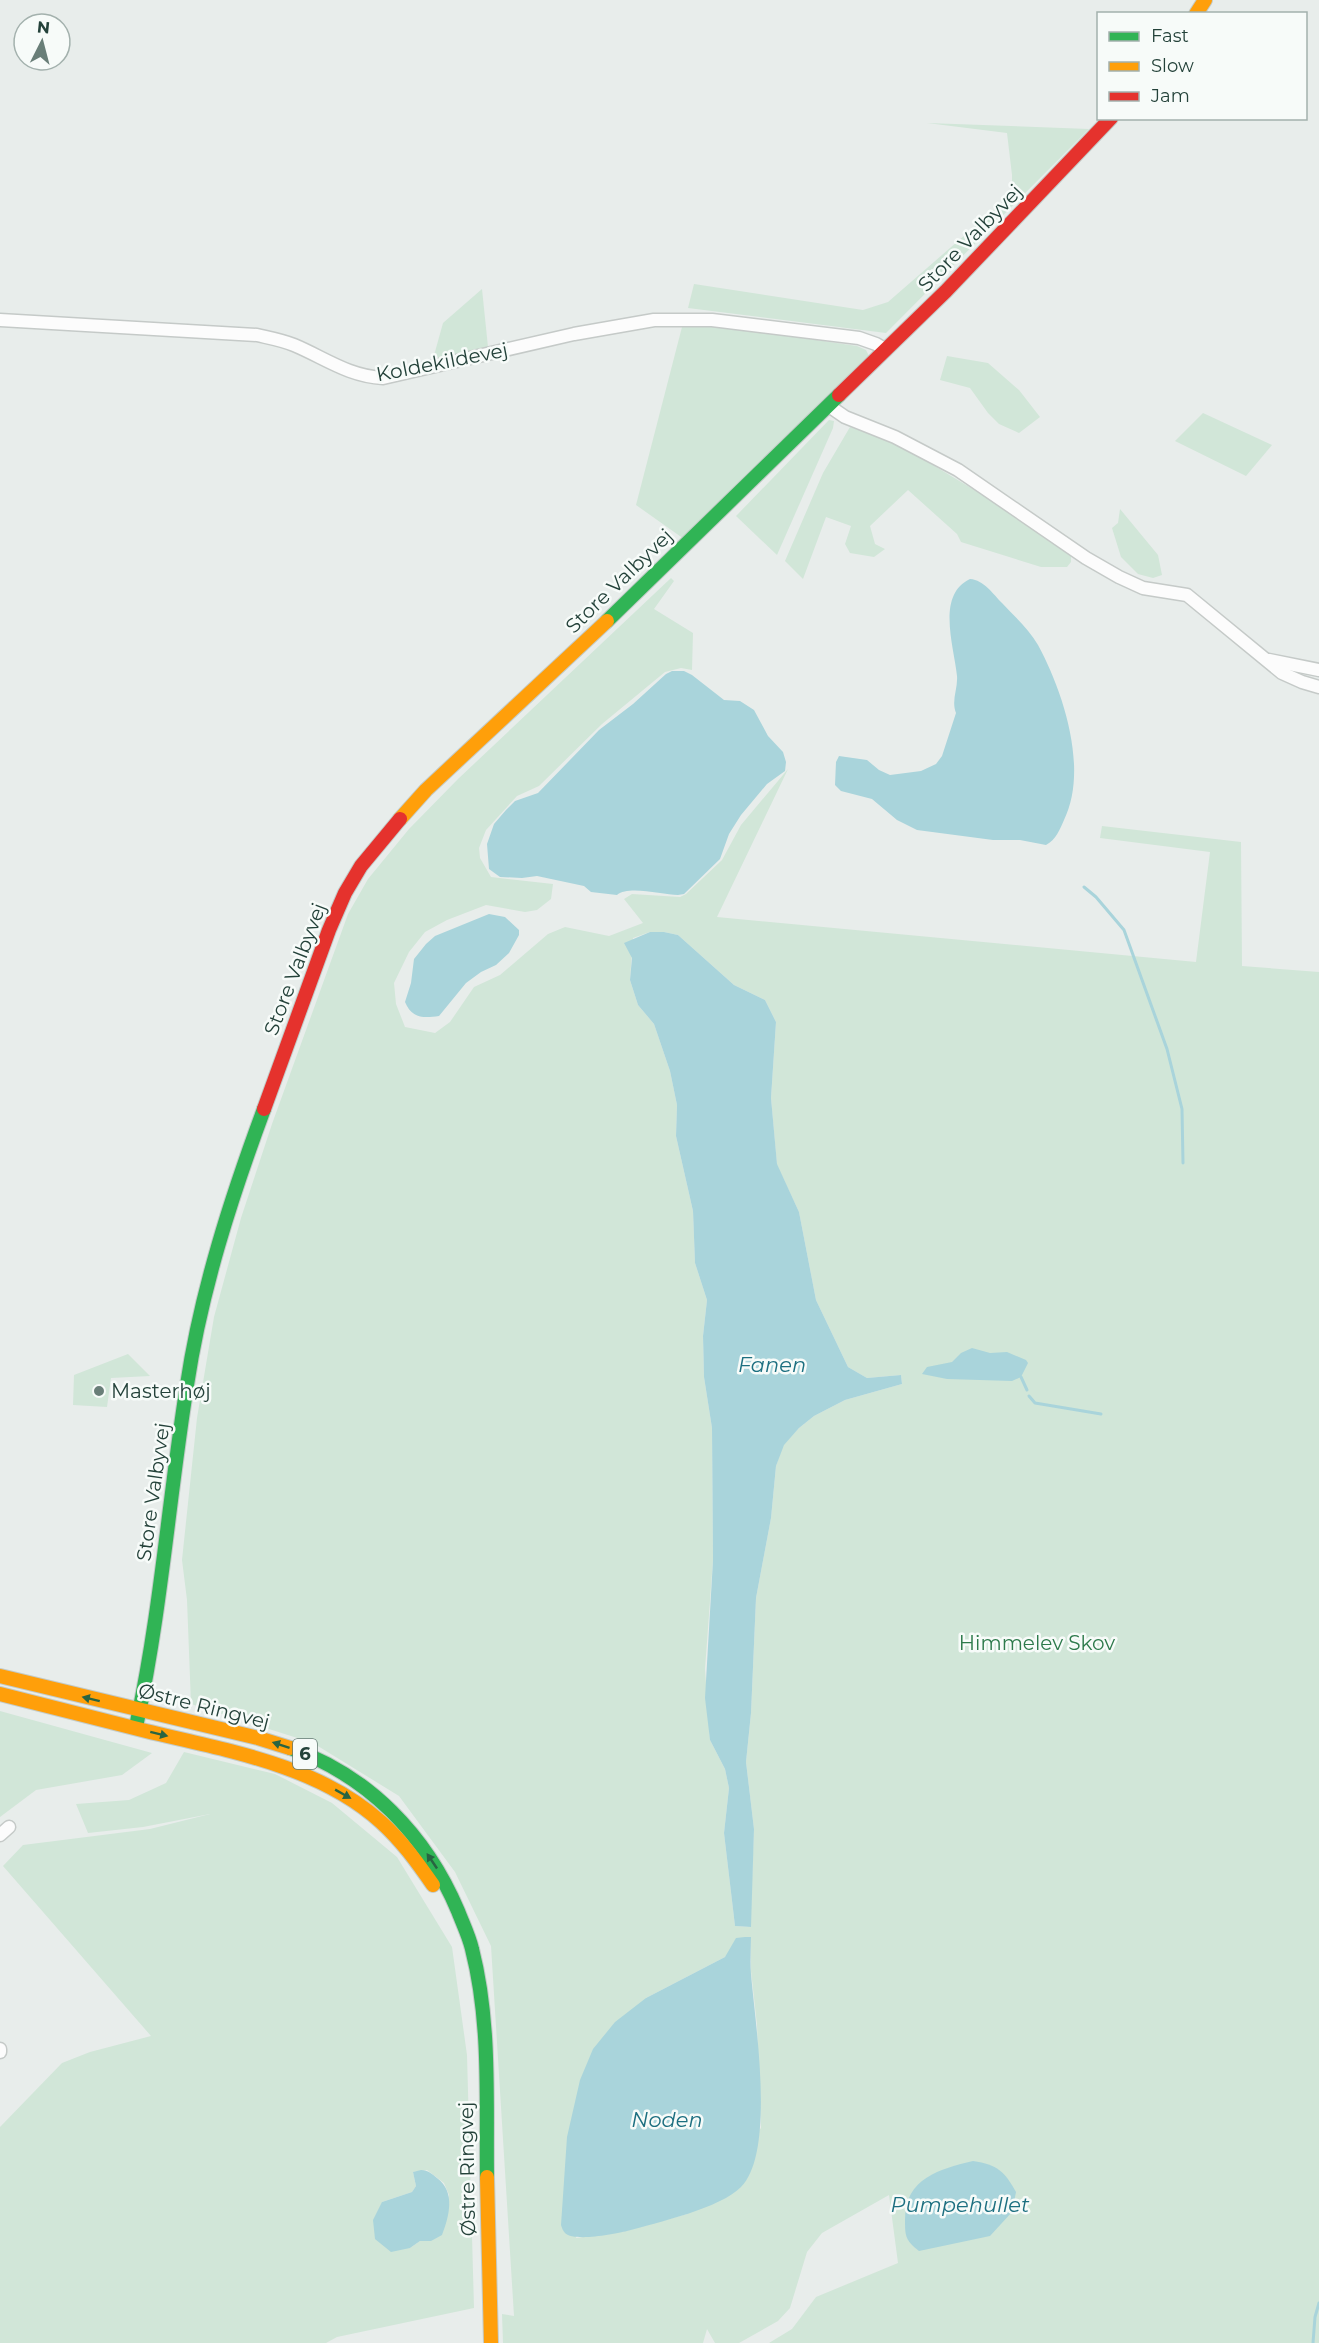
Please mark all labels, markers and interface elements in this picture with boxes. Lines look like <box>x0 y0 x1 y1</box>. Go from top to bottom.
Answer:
north arrow <box>12 12 72 72</box>
legend <box>1097 12 1307 120</box>
text: N <box>36 17 51 38</box>
text: Fast <box>1151 25 1189 47</box>
text: Slow <box>1151 55 1194 77</box>
text: Jam <box>1150 85 1190 107</box>
street label: Store Valbyvej <box>913 179 1027 297</box>
street label: Koldekildevej <box>374 337 510 387</box>
street label: Store Valbyvej <box>560 524 678 638</box>
street label: Store Valbyvej <box>259 900 331 1038</box>
water label: Fanen <box>738 1352 806 1377</box>
place label: Masterhøj <box>111 1379 211 1403</box>
marker: Masterhøj <box>92 1384 106 1398</box>
street label: Store Valbyvej <box>131 1421 175 1563</box>
park label: Himmelev Skov <box>959 1631 1115 1655</box>
street label: Østre Ringvej <box>136 1678 272 1734</box>
one-way arrow <box>82 1693 101 1703</box>
one-way arrow <box>149 1729 168 1739</box>
road number: 6 <box>293 1739 317 1769</box>
one-way arrow <box>272 1740 290 1750</box>
one-way arrow <box>335 1789 352 1799</box>
one-way arrow <box>427 1853 438 1869</box>
street label: Østre Ringvej <box>454 2101 480 2237</box>
water label: Noden <box>631 2107 703 2132</box>
water label: Pumpehullet <box>890 2192 1030 2217</box>

